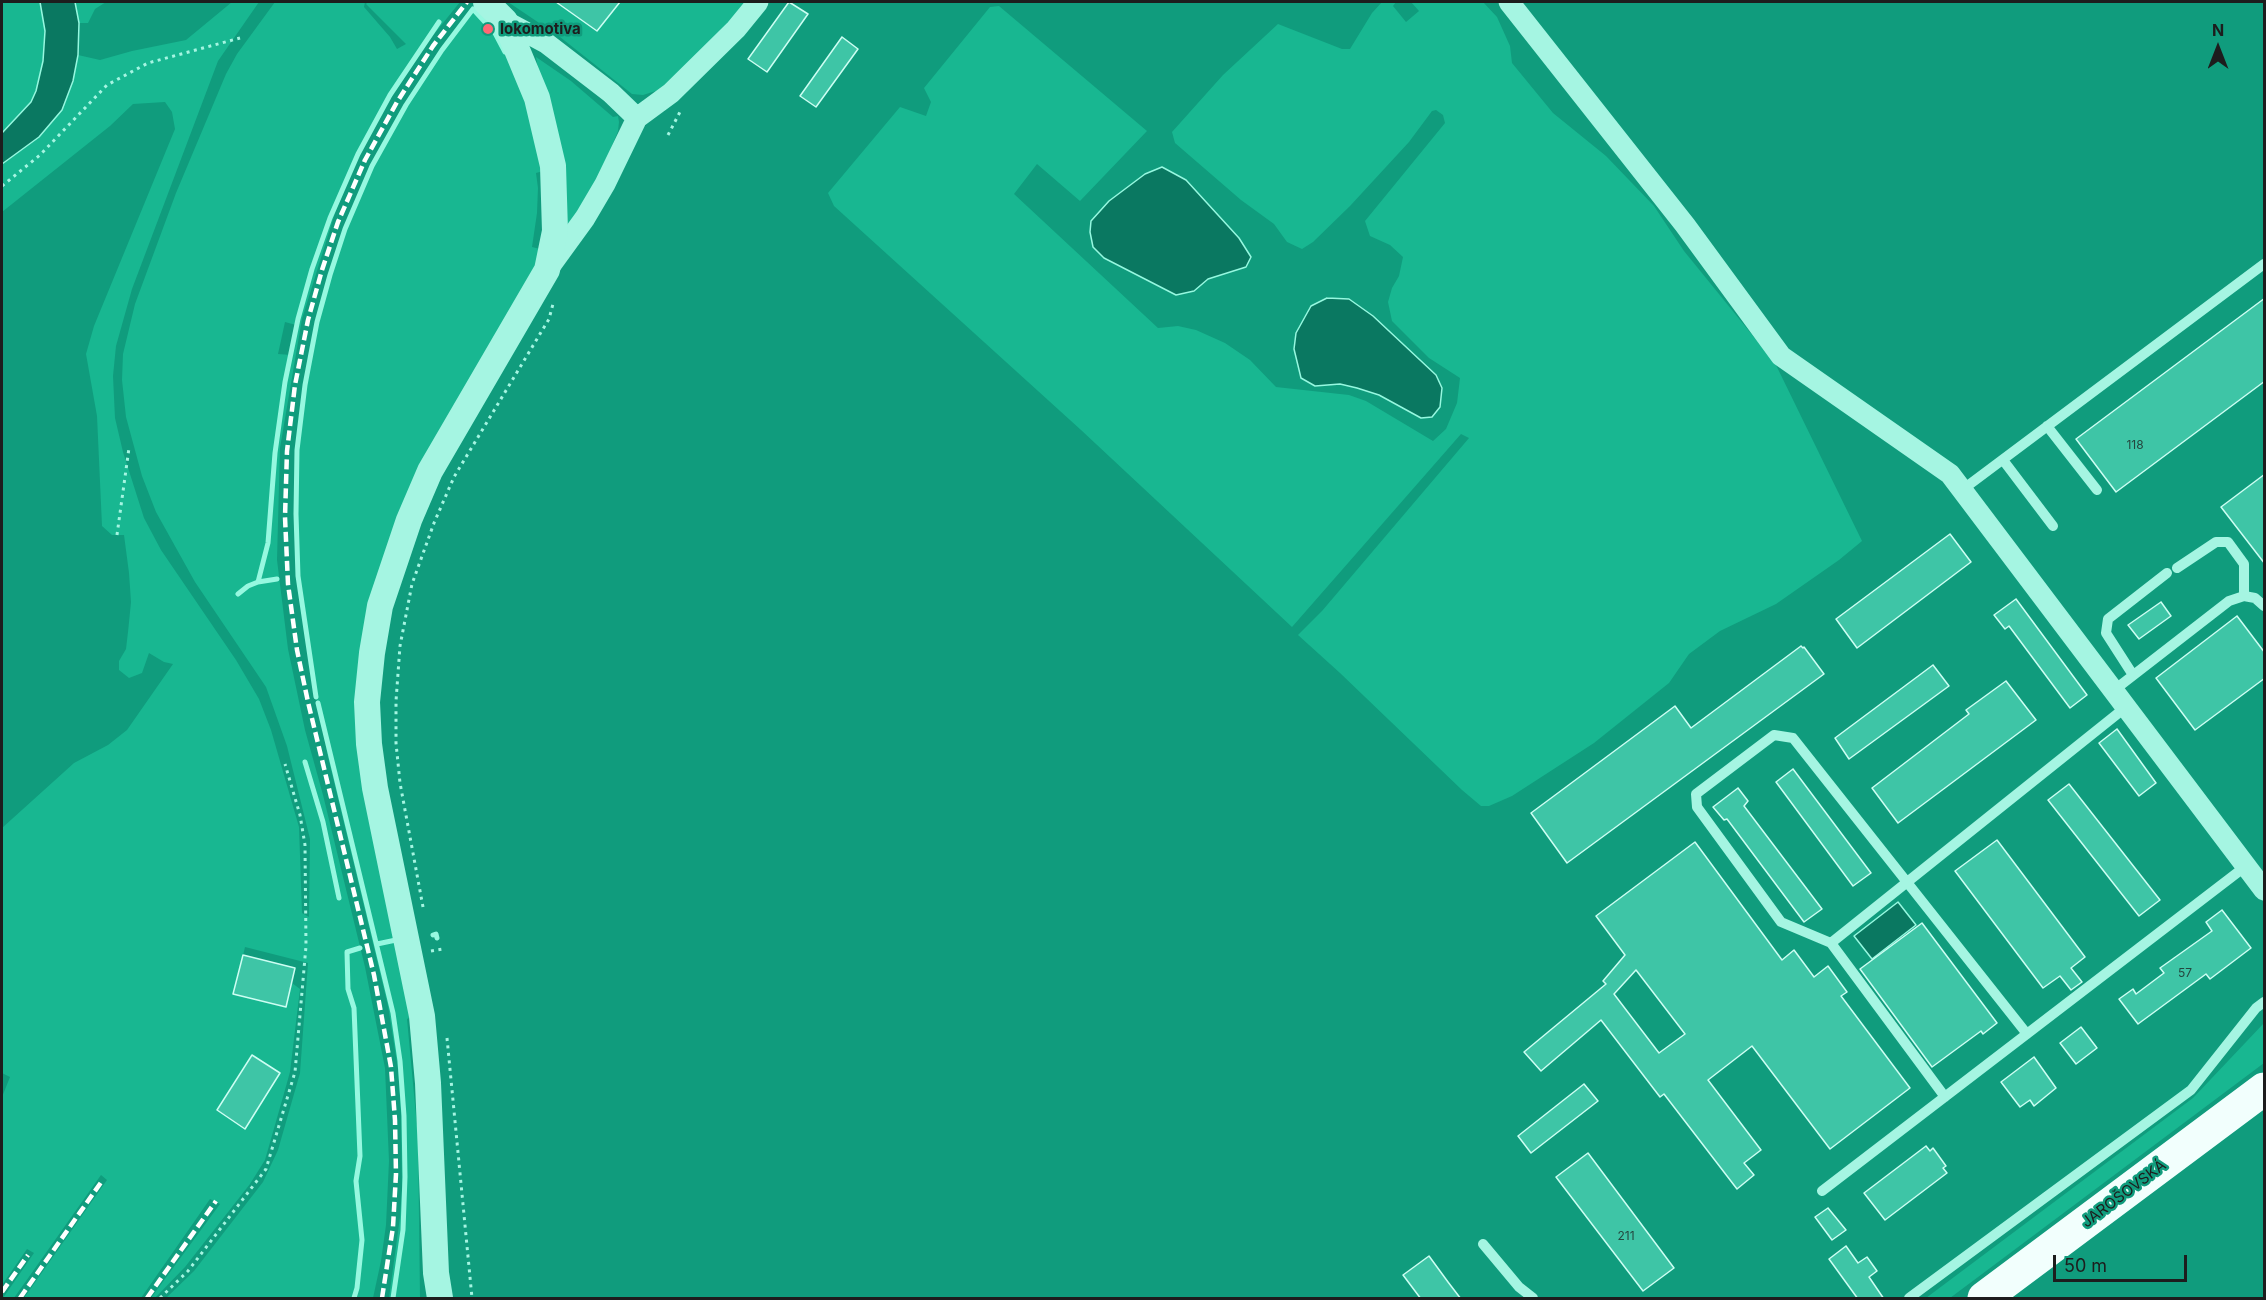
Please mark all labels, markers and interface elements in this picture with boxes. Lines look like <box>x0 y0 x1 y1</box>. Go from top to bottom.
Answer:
north arrow <box>2188 18 2248 78</box>
place label: lokomotiva <box>500 20 581 38</box>
text: N <box>2212 20 2224 40</box>
marker: lokomotiva <box>481 22 495 36</box>
house number: 118 <box>2126 438 2144 452</box>
house number: 57 <box>2178 966 2192 980</box>
street label: JAROŠOVSKÁ <box>2078 1157 2170 1231</box>
house number: 211 <box>1617 1229 1635 1243</box>
scale bar <box>2056 1243 2190 1281</box>
text: 50 m <box>2064 1255 2107 1276</box>

